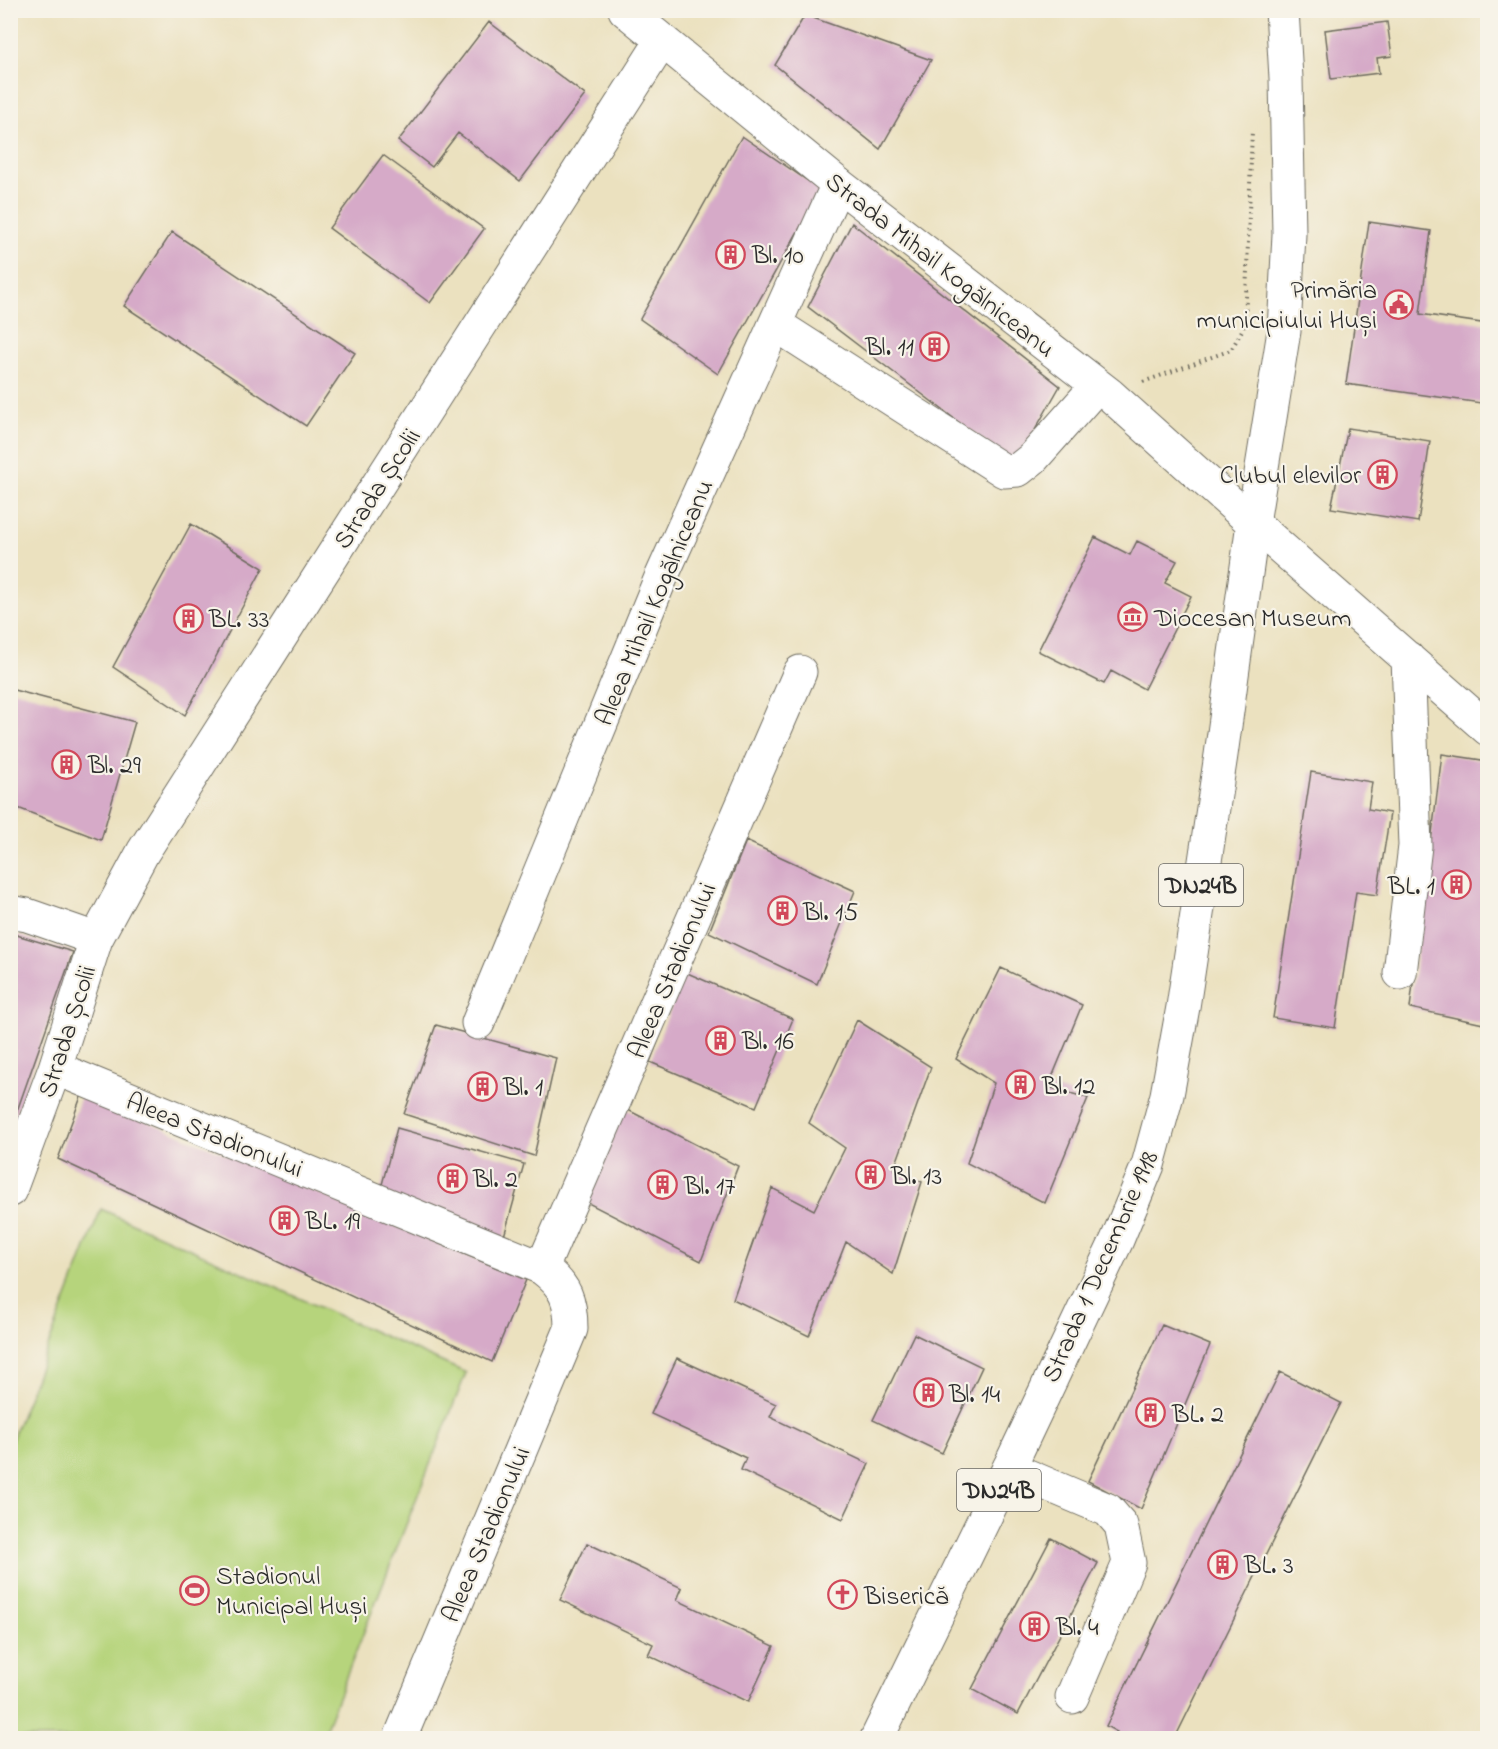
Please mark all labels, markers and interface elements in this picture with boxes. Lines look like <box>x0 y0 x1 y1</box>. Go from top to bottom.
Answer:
street label: Strada Mihail Kogălniceanu <box>816 164 1062 368</box>
building icon: Bl. 10 <box>715 238 747 270</box>
place label: Bl. 10 <box>751 238 804 276</box>
place label: Primăria municipiului Huși <box>1197 273 1377 341</box>
public building icon: Primăria municipiului Huși <box>1382 288 1414 320</box>
place label: Bl. 11 <box>864 330 914 368</box>
building icon: Bl. 11 <box>919 330 951 362</box>
street label: Strada Școlii <box>325 422 432 558</box>
place label: Clubul elevilor <box>1220 458 1362 496</box>
building icon: Clubul elevilor <box>1366 458 1398 490</box>
street label: Aleea Mihail Kogălniceanu <box>587 474 725 732</box>
museum icon: Diocesan Museum <box>1117 601 1149 633</box>
place label: Diocesan Museum <box>1153 601 1352 639</box>
building icon: BL. 33 <box>172 602 204 634</box>
place label: BL. 33 <box>208 602 269 640</box>
building icon: Bl. 29 <box>51 748 83 780</box>
place label: Bl. 29 <box>87 748 141 786</box>
road number: DN24B <box>1159 864 1243 906</box>
place label: BL. 1 <box>1387 869 1435 907</box>
building icon: BL. 1 <box>1440 869 1472 901</box>
street label: Aleea Stadionului <box>620 877 728 1065</box>
building icon: Bl. 15 <box>766 895 798 927</box>
place label: Bl. 15 <box>802 895 858 933</box>
street label: Strada Școlii <box>30 961 108 1103</box>
building icon: Bl. 16 <box>705 1024 737 1056</box>
place label: Bl. 16 <box>741 1024 794 1062</box>
building icon: Bl. 12 <box>1005 1069 1037 1101</box>
place label: Bl. 12 <box>1041 1069 1095 1107</box>
building icon: Bl. 1 <box>466 1070 498 1102</box>
place label: Bl. 1 <box>502 1070 543 1108</box>
street label: Aleea Stadionului <box>120 1084 308 1190</box>
street label: Strada 1 Decembrie 1918 <box>1033 1145 1170 1389</box>
building icon: Bl. 13 <box>854 1159 886 1191</box>
place label: Bl. 13 <box>890 1159 942 1197</box>
building icon: Bl. 2 <box>436 1162 468 1194</box>
place label: Bl. 2 <box>472 1162 518 1200</box>
building icon: Bl. 17 <box>647 1169 679 1201</box>
place label: Bl. 17 <box>683 1169 735 1207</box>
building icon: BL. 19 <box>268 1204 300 1236</box>
place label: BL. 19 <box>304 1204 360 1242</box>
building icon: Bl. 14 <box>912 1377 944 1409</box>
place label: Bl. 14 <box>948 1377 1000 1415</box>
building icon: BL. 2 <box>1135 1397 1167 1429</box>
place label: BL. 2 <box>1171 1397 1224 1435</box>
street label: Aleea Stadionului <box>434 1441 542 1629</box>
road number: DN24B <box>957 1469 1041 1511</box>
building icon: BL. 3 <box>1207 1548 1239 1580</box>
place label: BL. 3 <box>1243 1548 1294 1586</box>
place label: Stadionul Municipal Huși <box>216 1559 367 1627</box>
sports icon: Stadionul Municipal Huși <box>179 1574 211 1606</box>
church icon: Biserică <box>827 1579 859 1611</box>
place label: Biserică <box>863 1579 949 1617</box>
building icon: Bl. 4 <box>1019 1610 1051 1642</box>
place label: Bl. 4 <box>1055 1610 1099 1648</box>

